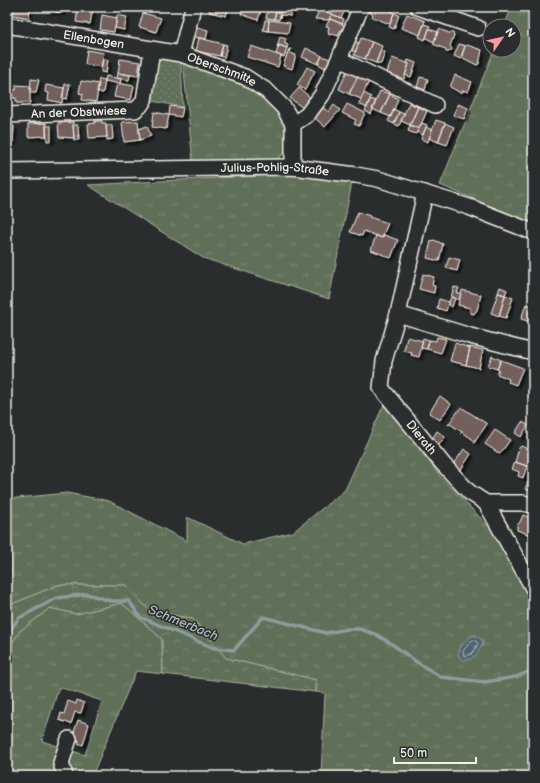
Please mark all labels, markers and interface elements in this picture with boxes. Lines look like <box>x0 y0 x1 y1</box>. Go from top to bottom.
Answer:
north arrow <box>482 18 522 58</box>
text: N <box>502 26 518 40</box>
street label: Ellenbogen <box>62 27 126 52</box>
street label: Oberschmitte <box>185 49 259 90</box>
street label: An der Obstwiese <box>31 103 127 122</box>
street label: Julius-Pohlig-Straße <box>221 159 330 179</box>
street label: Dierath <box>403 417 440 458</box>
water label: Schmerbach <box>146 602 220 644</box>
scale bar <box>394 739 476 765</box>
text: 50 m <box>400 746 427 761</box>

